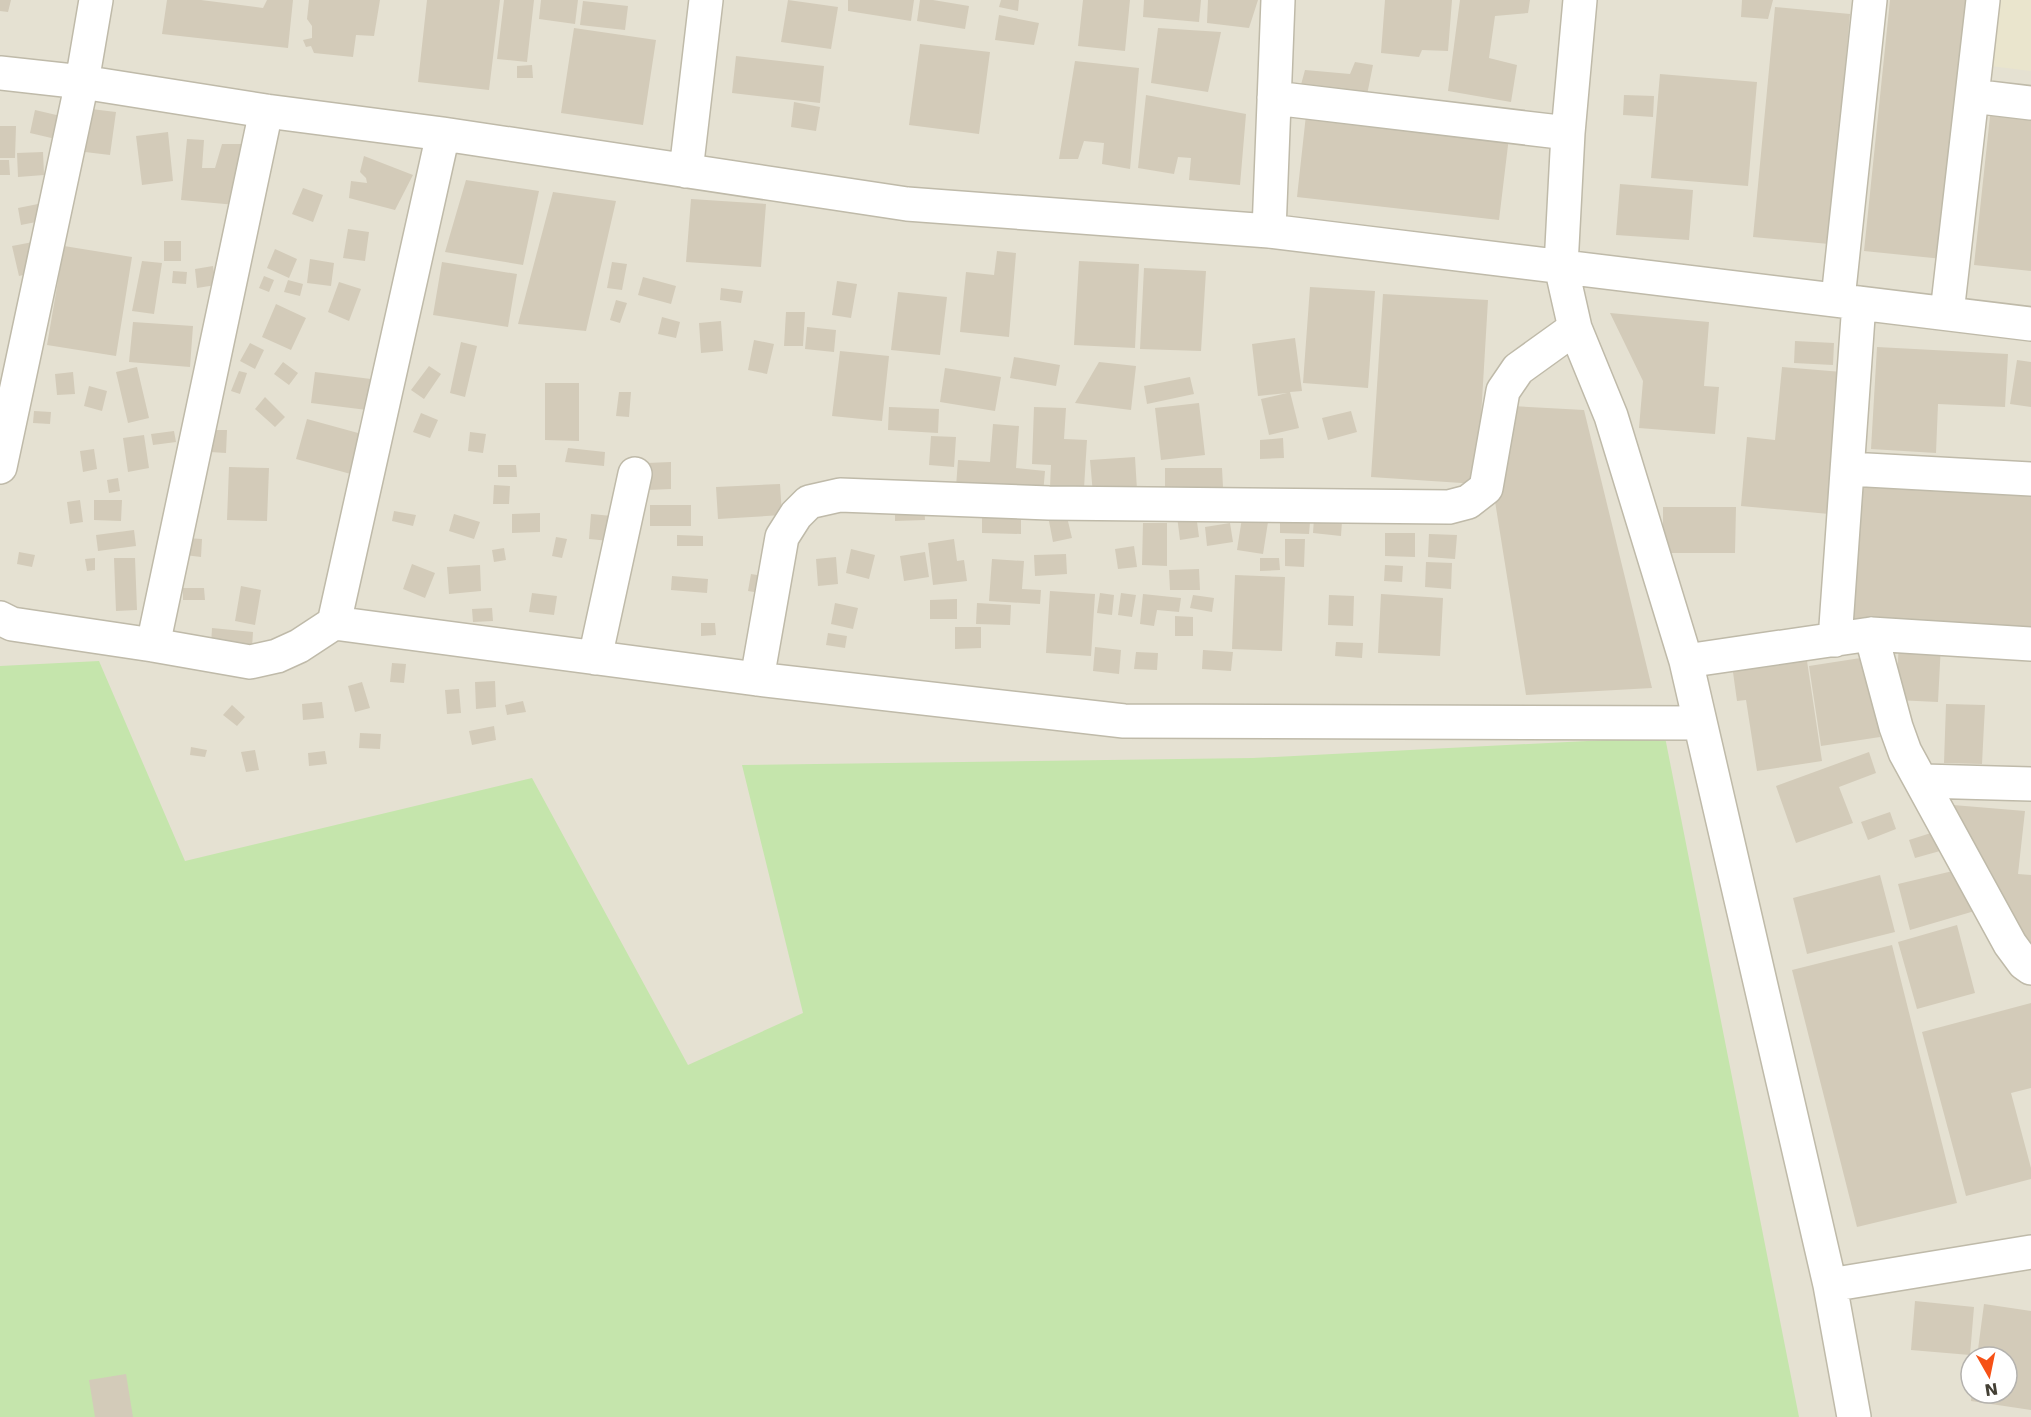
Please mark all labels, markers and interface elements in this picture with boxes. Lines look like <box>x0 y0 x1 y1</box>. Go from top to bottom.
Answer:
north arrow <box>1959 1345 2019 1405</box>
text: N <box>1983 1379 1999 1400</box>

